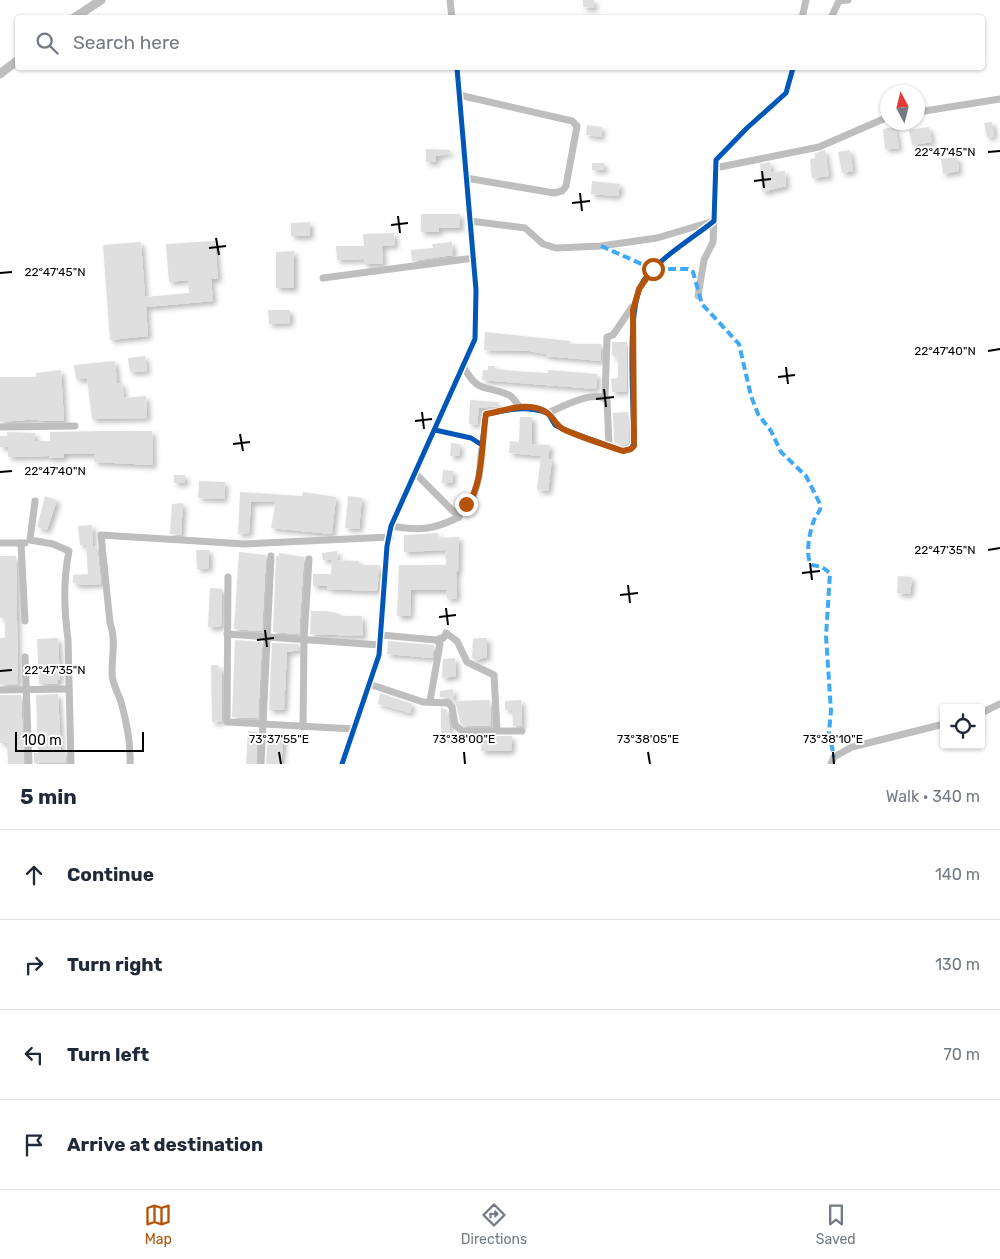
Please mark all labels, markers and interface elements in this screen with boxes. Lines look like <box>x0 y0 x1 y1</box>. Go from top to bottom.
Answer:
search box <box>15 15 985 70</box>
icon: search <box>33 29 61 57</box>
text: Search here <box>73 31 180 54</box>
north arrow <box>880 85 925 130</box>
text: 22°47'45"N <box>914 145 976 159</box>
route start <box>642 258 665 281</box>
text: 22°47'45"N <box>24 265 86 279</box>
text: 22°47'40"N <box>914 344 976 358</box>
text: 22°47'40"N <box>24 464 86 478</box>
route end <box>455 493 478 516</box>
text: 22°47'35"N <box>914 543 976 557</box>
text: 22°47'35"N <box>24 663 86 677</box>
map controls <box>940 704 985 749</box>
button: locate <box>940 704 985 749</box>
scale bar <box>15 729 144 752</box>
text: 100 m <box>22 732 62 749</box>
text: 73°37'55"E <box>249 732 309 746</box>
text: 73°38'00"E <box>433 732 495 746</box>
text: 73°38'05"E <box>617 732 679 746</box>
text: 73°38'10"E <box>803 732 863 746</box>
text: 5 min <box>20 784 77 809</box>
text: Walk · 340 m <box>886 787 980 806</box>
icon: ahead <box>20 861 48 889</box>
text: Continue <box>67 863 154 886</box>
text: 140 m <box>935 865 980 884</box>
icon: right <box>20 951 48 979</box>
text: Turn right <box>67 953 162 976</box>
text: 130 m <box>935 955 980 974</box>
icon: left <box>20 1041 48 1069</box>
text: Turn left <box>67 1043 149 1066</box>
text: 70 m <box>943 1045 980 1064</box>
icon: arrive <box>20 1131 48 1159</box>
text: Arrive at destination <box>67 1133 263 1156</box>
tab: Map <box>144 1201 172 1248</box>
tab: Directions <box>461 1201 527 1248</box>
tab: Saved <box>816 1201 856 1248</box>

